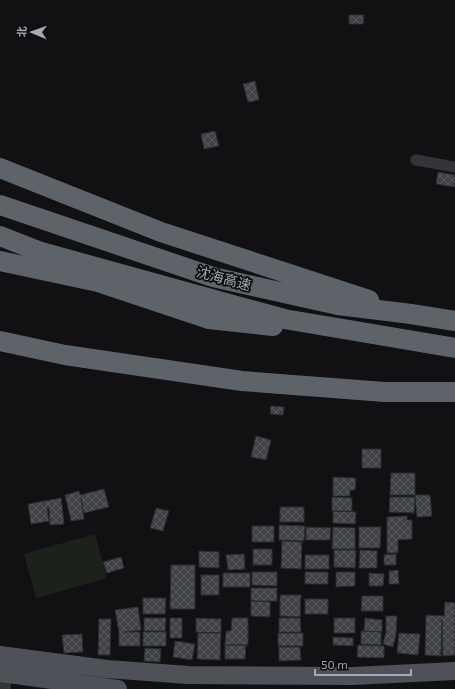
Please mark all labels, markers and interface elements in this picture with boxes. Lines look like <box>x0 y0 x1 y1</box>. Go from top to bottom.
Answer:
north arrow <box>12 12 52 52</box>
text: 北 <box>15 26 28 37</box>
street label: 沈海高速 <box>195 263 253 293</box>
scale bar <box>315 651 411 677</box>
text: 50 m <box>321 657 348 671</box>

